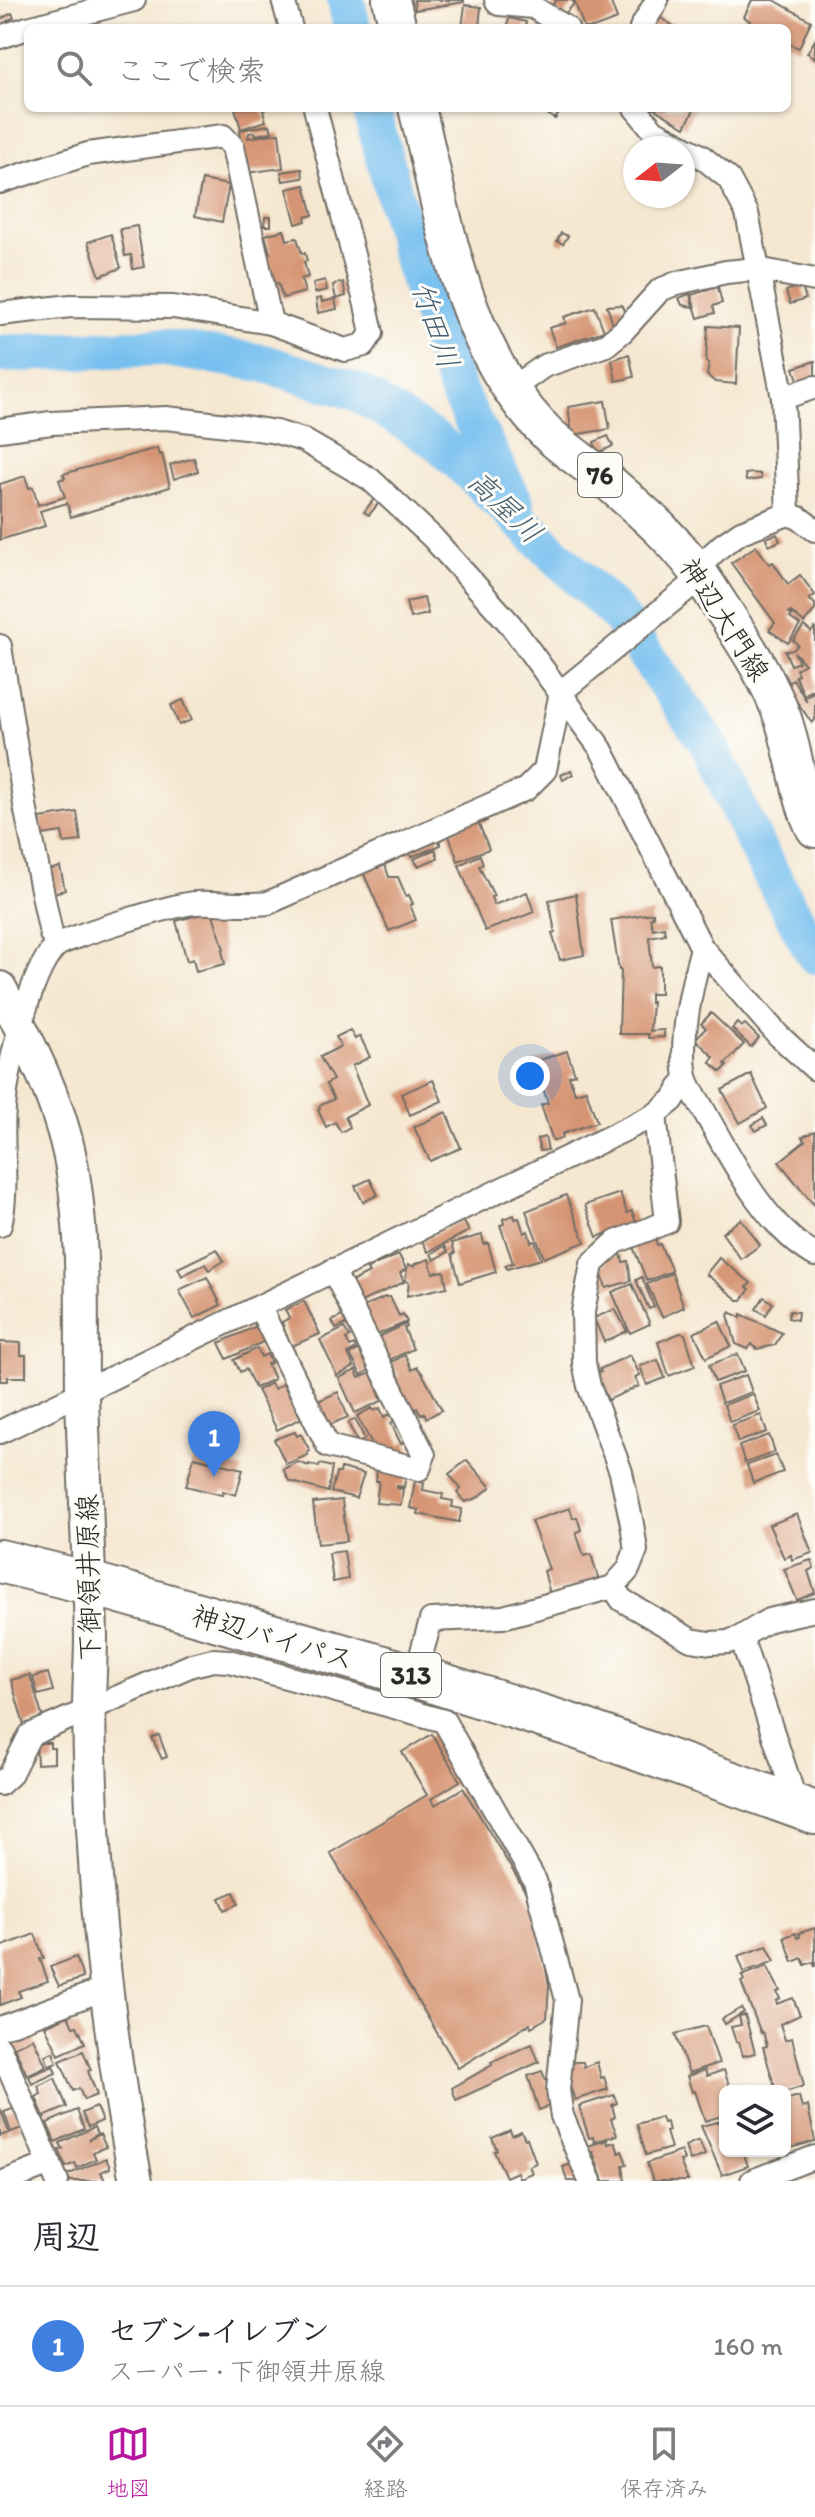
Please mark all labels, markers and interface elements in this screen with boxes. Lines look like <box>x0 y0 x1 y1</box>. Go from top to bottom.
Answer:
search box <box>24 24 791 112</box>
icon: search <box>52 46 96 90</box>
text: ここで検索 <box>116 52 266 89</box>
north arrow <box>623 136 695 208</box>
water label: 竹田川 <box>403 276 468 373</box>
road number: 76 <box>578 453 622 497</box>
water label: 高屋川 <box>460 462 551 551</box>
street label: 神辺大門線 <box>673 551 777 687</box>
your location <box>510 1056 550 1096</box>
pin: 1 <box>188 1411 240 1477</box>
street label: 下御領井原線 <box>70 1494 106 1662</box>
street label: 神辺バイパス <box>188 1598 358 1676</box>
road number: 313 <box>381 1653 441 1697</box>
map controls <box>719 2085 791 2157</box>
button: layers <box>719 2085 791 2157</box>
text: 周辺 <box>32 2216 100 2257</box>
text: セブン-イレブン <box>108 2312 330 2349</box>
text: 1 <box>52 2330 64 2362</box>
text: 160 m <box>713 2330 783 2362</box>
text: スーパー · 下御領井原線 <box>108 2355 385 2387</box>
tab: 地図 <box>106 2422 151 2502</box>
tab: 経路 <box>363 2422 408 2502</box>
tab: 保存済み <box>620 2422 709 2502</box>

